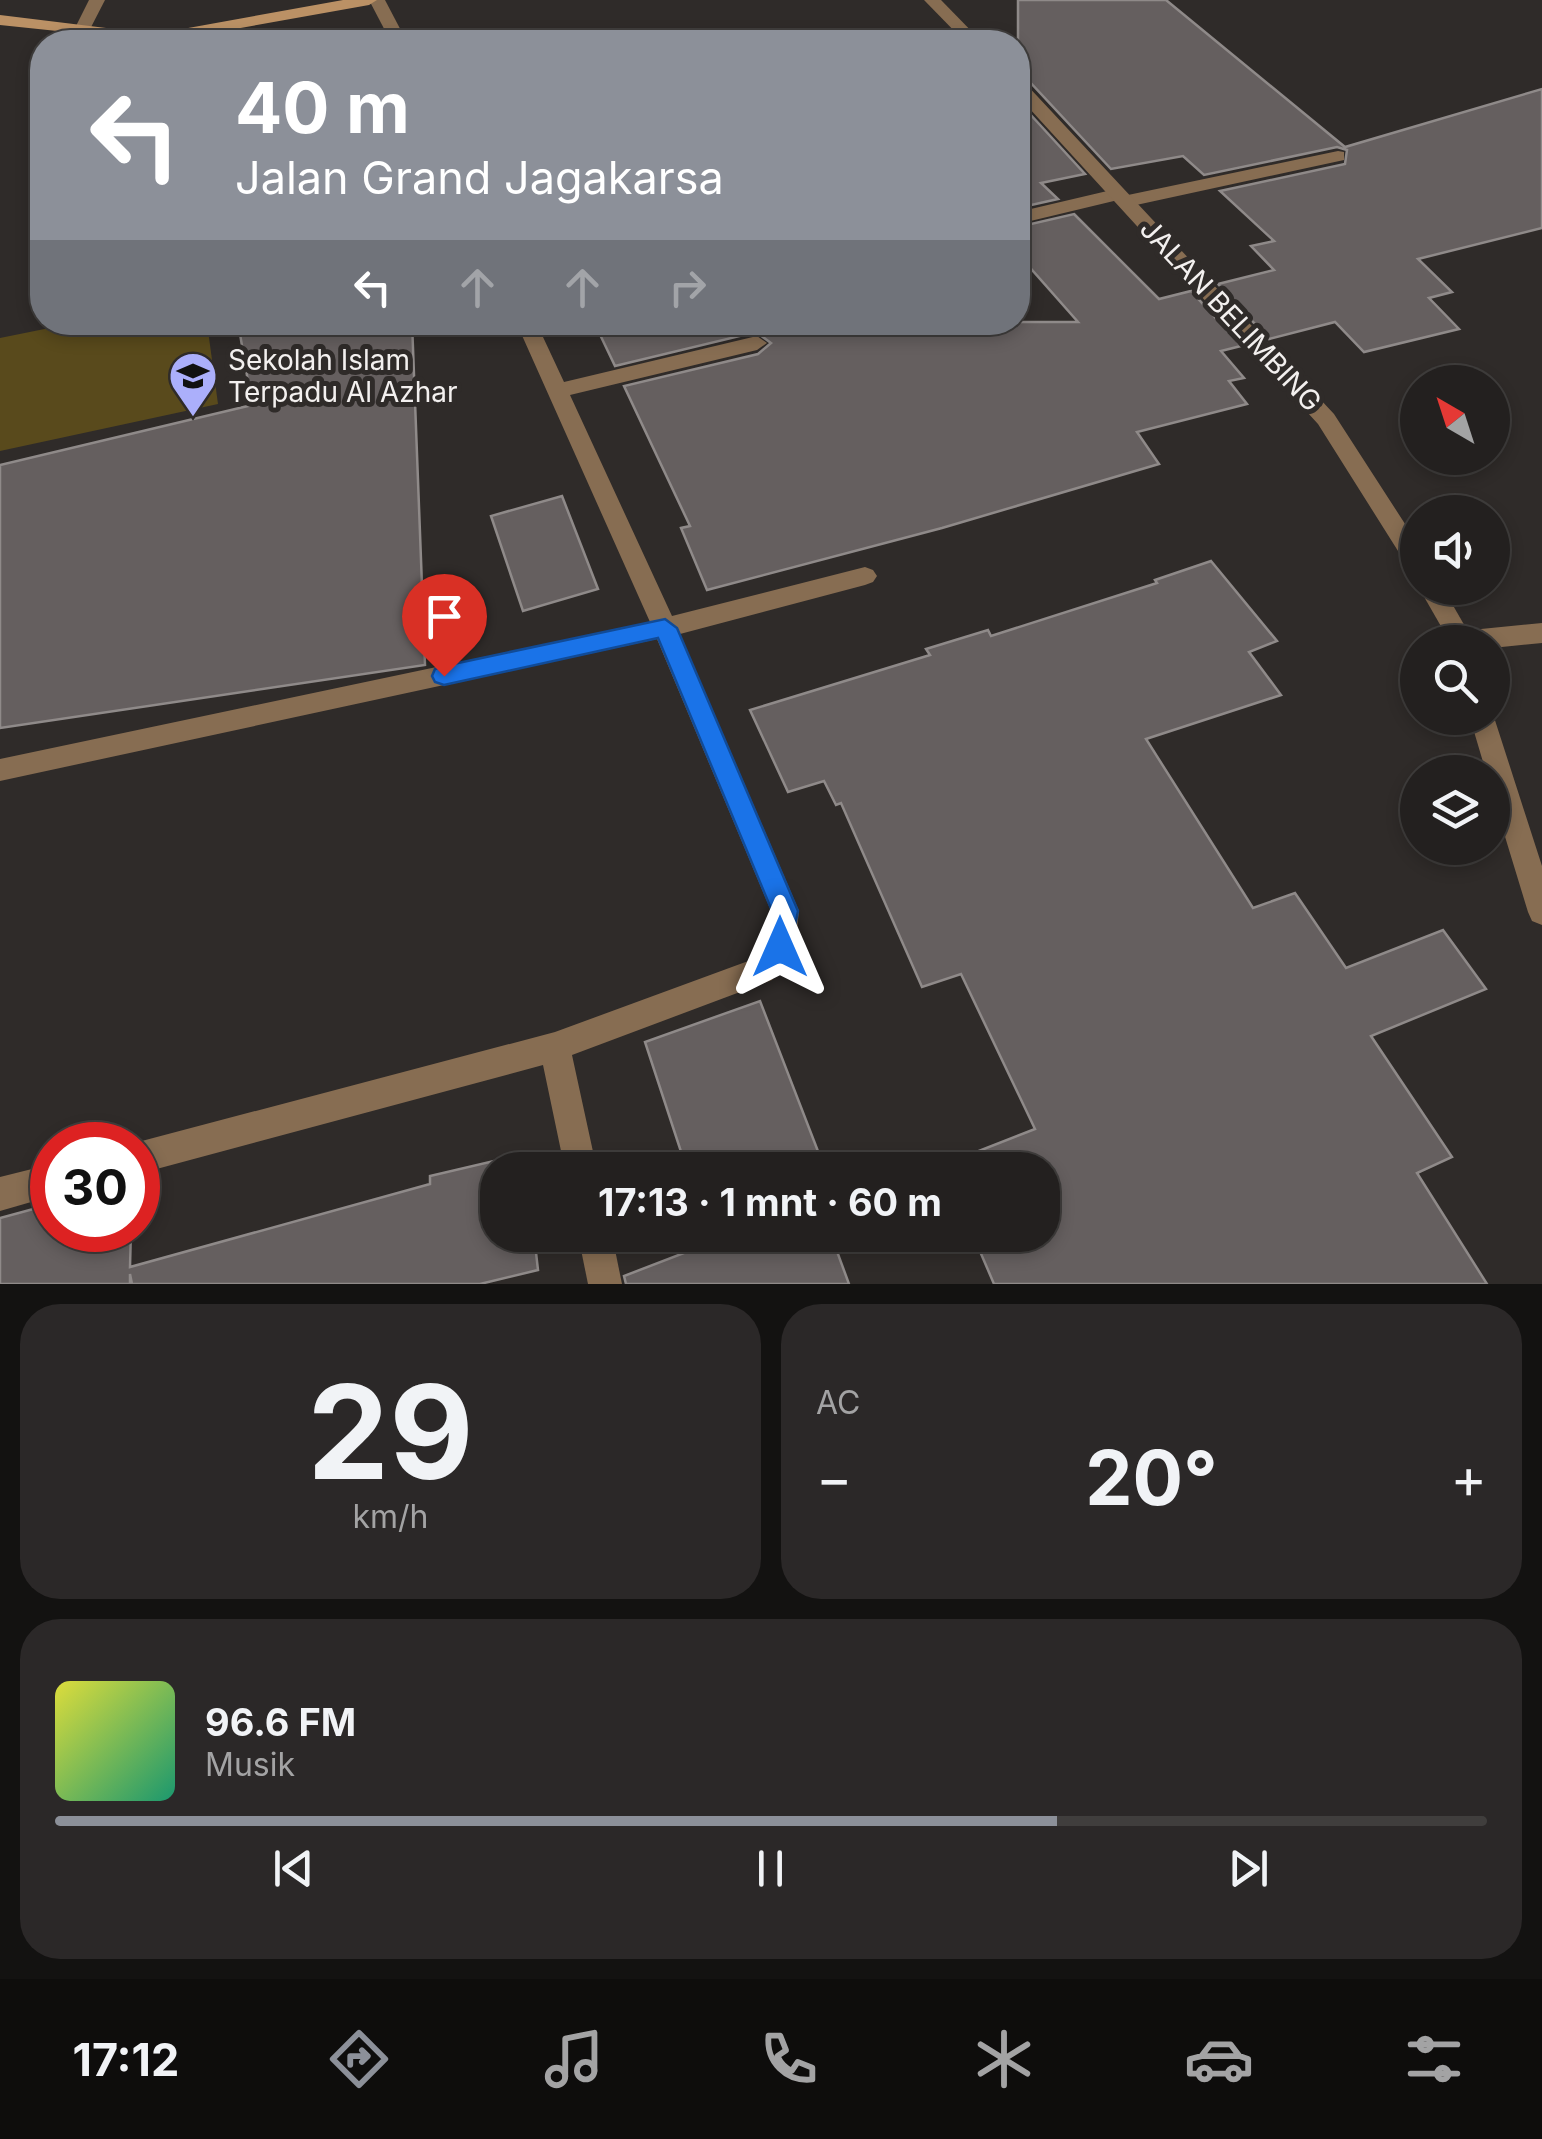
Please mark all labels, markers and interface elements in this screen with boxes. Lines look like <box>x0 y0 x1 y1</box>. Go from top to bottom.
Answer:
text: 40 m <box>235 65 410 150</box>
icon: left <box>70 70 200 200</box>
text: Jalan Grand Jagakarsa <box>235 150 724 205</box>
street label: JALAN BELIMBING <box>1133 212 1329 418</box>
icon: left <box>345 260 400 315</box>
icon: ahead <box>450 260 505 315</box>
icon: ahead <box>555 260 610 315</box>
icon: right <box>660 260 715 315</box>
place label: Sekolah Islam Terpadu Al Azhar <box>228 343 457 409</box>
school or university icon: Sekolah Islam Terpadu Al Azhar <box>167 350 219 418</box>
north arrow <box>1400 365 1510 475</box>
map controls <box>1400 365 1510 865</box>
button: sound <box>1400 495 1510 605</box>
pin <box>402 574 487 677</box>
icon: arrive <box>417 589 472 644</box>
button: search <box>1400 625 1510 735</box>
button: layers <box>1400 755 1510 865</box>
position arrow <box>728 895 832 999</box>
speed limit sign: 30 <box>30 1122 160 1252</box>
text: 17:13 · 1 mnt · 60 m <box>598 1179 942 1225</box>
text: 29 <box>307 1353 474 1510</box>
text: AC <box>816 1383 860 1422</box>
text: 20° <box>1085 1432 1218 1523</box>
text: − <box>816 1445 852 1511</box>
text: + <box>1451 1445 1487 1511</box>
text: km/h <box>352 1497 429 1536</box>
text: 96.6 FM <box>205 1699 356 1745</box>
text: Musik <box>205 1745 295 1784</box>
icon: previous <box>266 1841 321 1896</box>
icon: pause <box>743 1841 798 1896</box>
icon: next <box>1221 1841 1276 1896</box>
icon: directions <box>324 2024 394 2094</box>
icon: music <box>539 2024 609 2094</box>
icon: phone <box>754 2024 824 2094</box>
icon: climate <box>969 2024 1039 2094</box>
icon: car <box>1184 2024 1254 2094</box>
icon: filters <box>1399 2024 1469 2094</box>
text: 17:12 <box>73 2032 179 2087</box>

